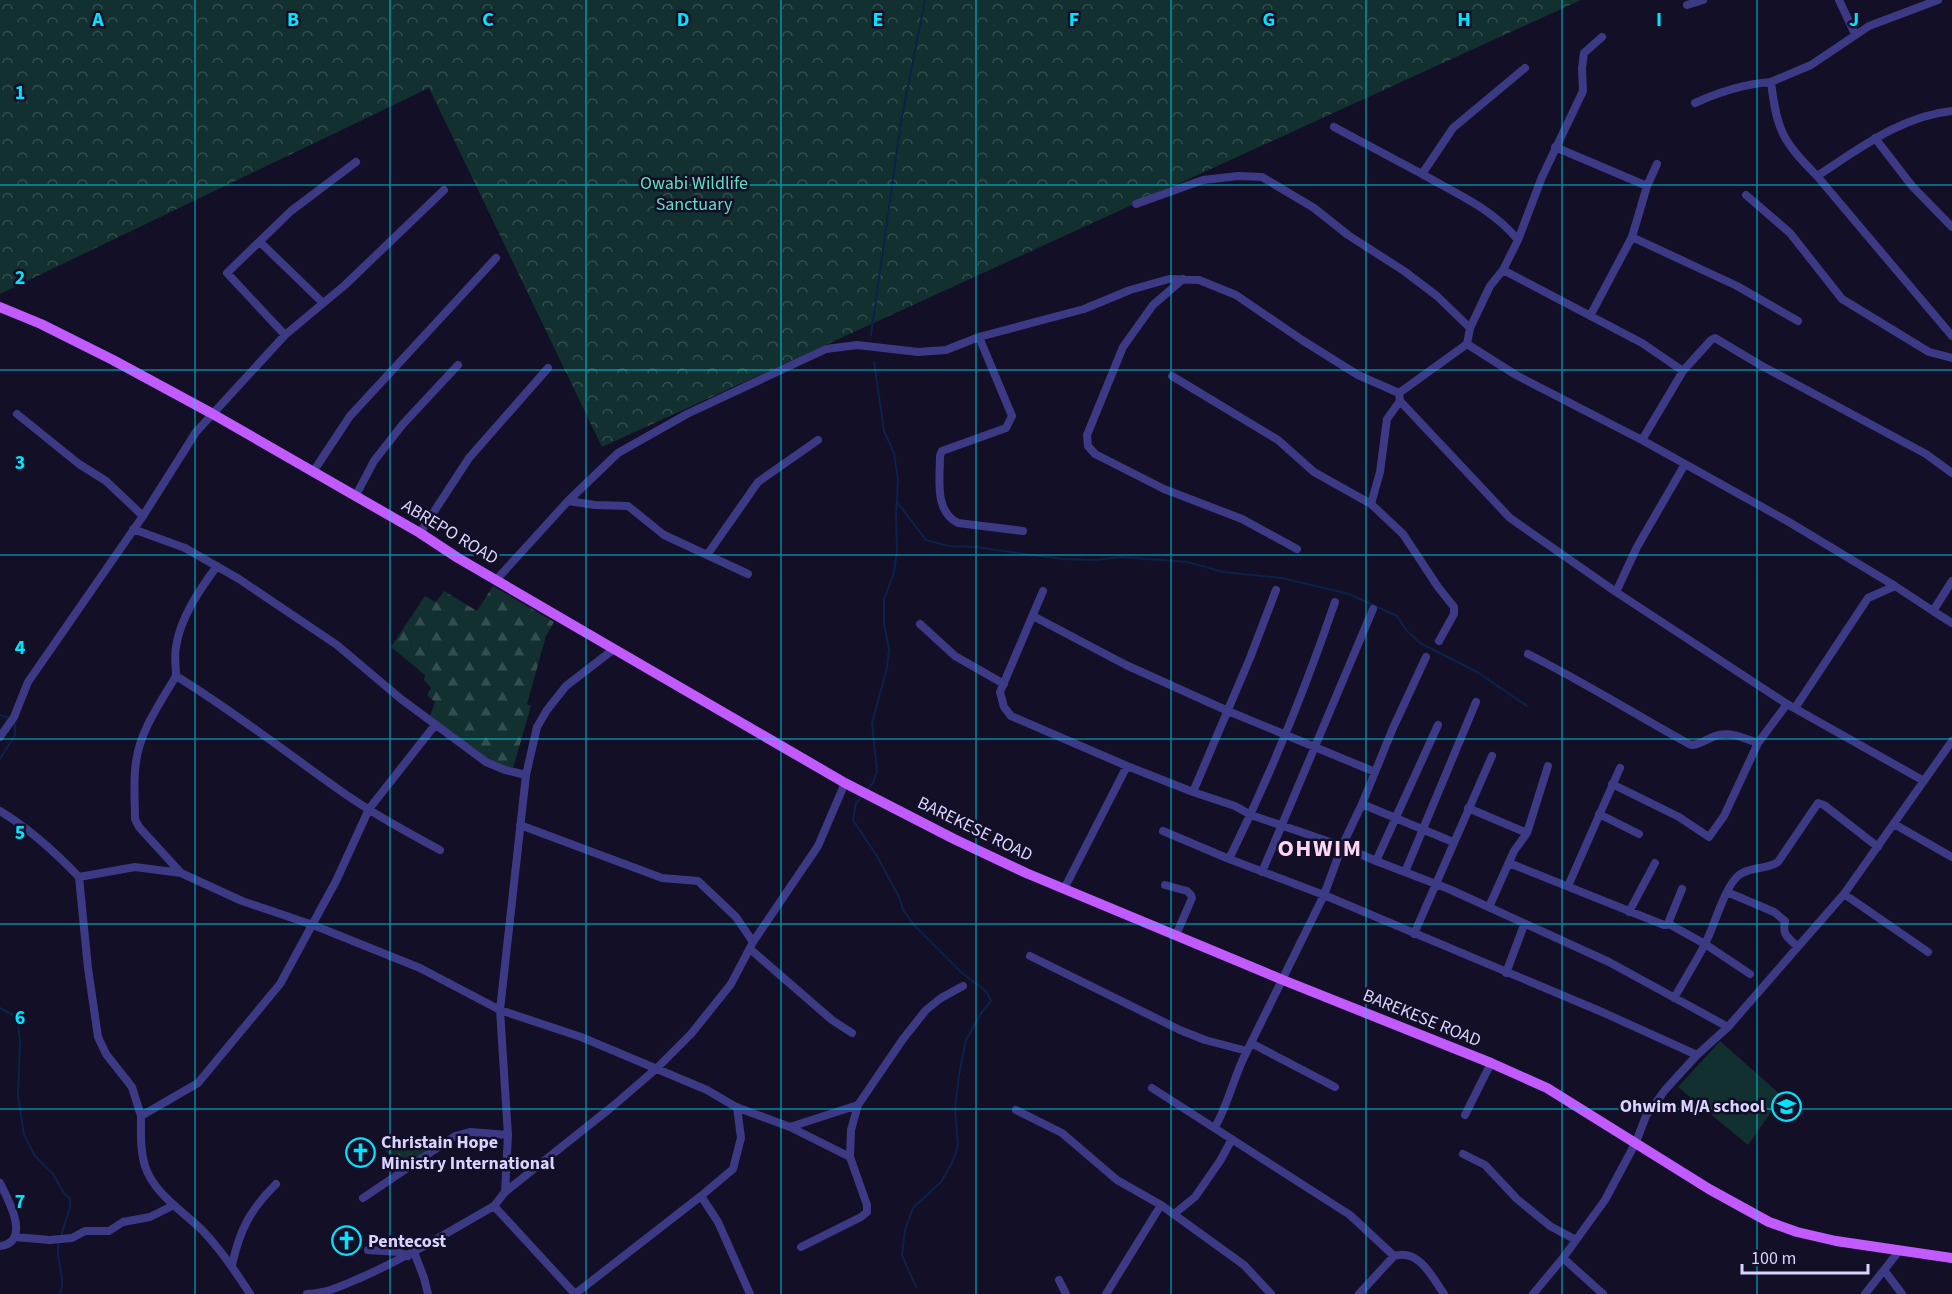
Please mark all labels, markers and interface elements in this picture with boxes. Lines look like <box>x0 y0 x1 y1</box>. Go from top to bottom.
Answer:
text: A <box>91 6 104 34</box>
text: B <box>287 6 299 34</box>
text: C <box>482 6 494 34</box>
text: D <box>677 6 689 34</box>
text: E <box>873 6 883 34</box>
text: F <box>1069 6 1079 34</box>
text: G <box>1263 6 1275 34</box>
text: H <box>1457 6 1471 34</box>
text: I <box>1656 6 1662 34</box>
text: J <box>1849 6 1859 34</box>
text: 1 <box>15 79 25 107</box>
park label: Owabi Wildlife Sanctuary <box>640 171 748 217</box>
text: 2 <box>15 264 25 292</box>
text: 3 <box>15 449 25 477</box>
street label: ABREPO ROAD <box>397 493 503 571</box>
text: 4 <box>15 634 26 662</box>
street label: BAREKESE ROAD <box>913 790 1037 868</box>
text: 5 <box>15 819 25 847</box>
district label: OHWIM <box>1277 831 1363 866</box>
street label: BAREKESE ROAD <box>1359 983 1485 1053</box>
text: 6 <box>15 1004 25 1032</box>
school or university icon: Ohwim M/A school <box>1770 1090 1802 1122</box>
place label: Ohwim M/A school <box>1620 1094 1765 1119</box>
place label: Christain Hope Ministry International <box>381 1130 555 1176</box>
church icon: Christain Hope Ministry International <box>344 1136 376 1168</box>
text: 7 <box>15 1188 25 1216</box>
church icon: Pentecost <box>331 1225 363 1257</box>
place label: Pentecost <box>368 1229 446 1254</box>
scale bar <box>1742 1237 1868 1275</box>
text: 100 m <box>1751 1246 1796 1271</box>

